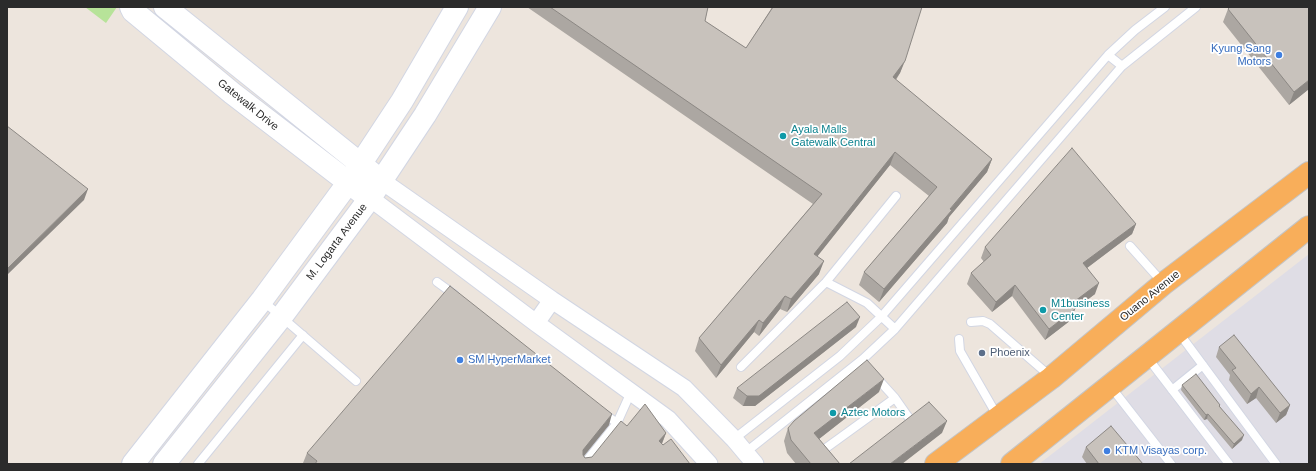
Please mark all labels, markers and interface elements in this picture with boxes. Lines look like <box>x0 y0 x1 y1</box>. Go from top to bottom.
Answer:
place label: Kyung Sang Motors <box>1211 42 1271 68</box>
marker: Kyung Sang Motors <box>1274 50 1284 60</box>
street label: Gatewalk Drive <box>215 76 281 134</box>
place label: Ayala Malls Gatewalk Central <box>791 123 875 149</box>
marker: Ayala Malls Gatewalk Central <box>778 131 788 141</box>
street label: M. Logarta Avenue <box>304 201 370 283</box>
street label: Ouano Avenue <box>1117 268 1183 324</box>
place label: M1business Center <box>1051 297 1110 323</box>
marker: M1business Center <box>1038 305 1048 315</box>
place label: Phoenix <box>990 346 1030 360</box>
marker: Phoenix <box>977 348 987 358</box>
place label: SM HyperMarket <box>468 353 551 367</box>
marker: SM HyperMarket <box>455 355 465 365</box>
place label: Aztec Motors <box>841 406 905 420</box>
marker: Aztec Motors <box>828 408 838 418</box>
place label: KTM Visayas corp. <box>1115 444 1207 458</box>
marker: KTM Visayas corp. <box>1102 446 1112 456</box>

